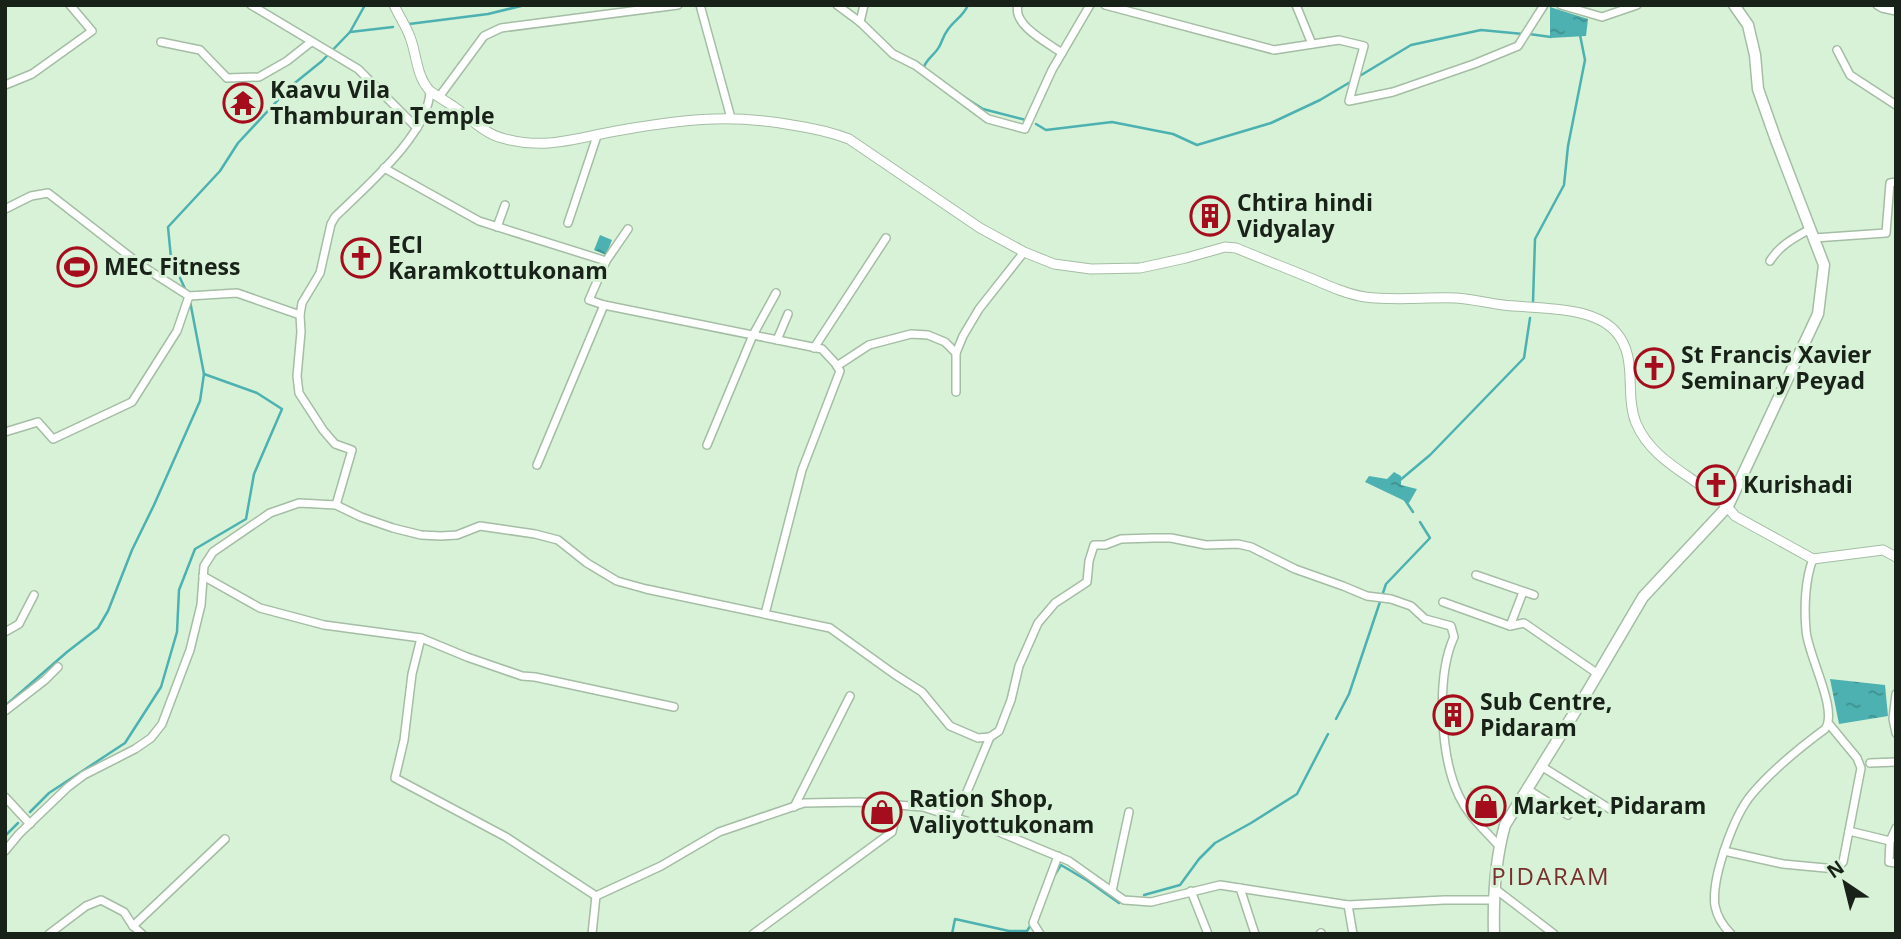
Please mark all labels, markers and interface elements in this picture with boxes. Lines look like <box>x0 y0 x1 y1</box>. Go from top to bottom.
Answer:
place label: Kaavu Vila Thamburan Temple <box>270 73 495 131</box>
temple icon: Kaavu Vila Thamburan Temple <box>222 82 264 124</box>
place label: Chtira hindi Vidyalay <box>1237 186 1373 244</box>
building icon: Chtira hindi Vidyalay <box>1189 195 1231 237</box>
place label: ECI Karamkottukonam <box>388 228 608 286</box>
church icon: ECI Karamkottukonam <box>340 237 382 279</box>
sports icon: MEC Fitness <box>56 246 98 288</box>
place label: MEC Fitness <box>104 250 240 282</box>
place label: St Francis Xavier Seminary Peyad <box>1681 338 1871 396</box>
church icon: St Francis Xavier Seminary Peyad <box>1633 347 1675 389</box>
church icon: Kurishadi <box>1695 464 1737 506</box>
place label: Kurishadi <box>1743 468 1853 500</box>
place label: Sub Centre, Pidaram <box>1480 685 1612 743</box>
building icon: Sub Centre, Pidaram <box>1432 694 1474 736</box>
place label: Ration Shop, Valiyottukonam <box>909 782 1094 840</box>
shop icon: Market, Pidaram <box>1465 785 1507 827</box>
place label: Market, Pidaram <box>1513 789 1706 821</box>
shop icon: Ration Shop, Valiyottukonam <box>861 791 903 833</box>
north arrow <box>1810 848 1880 918</box>
text: N <box>1821 854 1849 884</box>
district label: PIDARAM <box>1491 859 1611 892</box>

